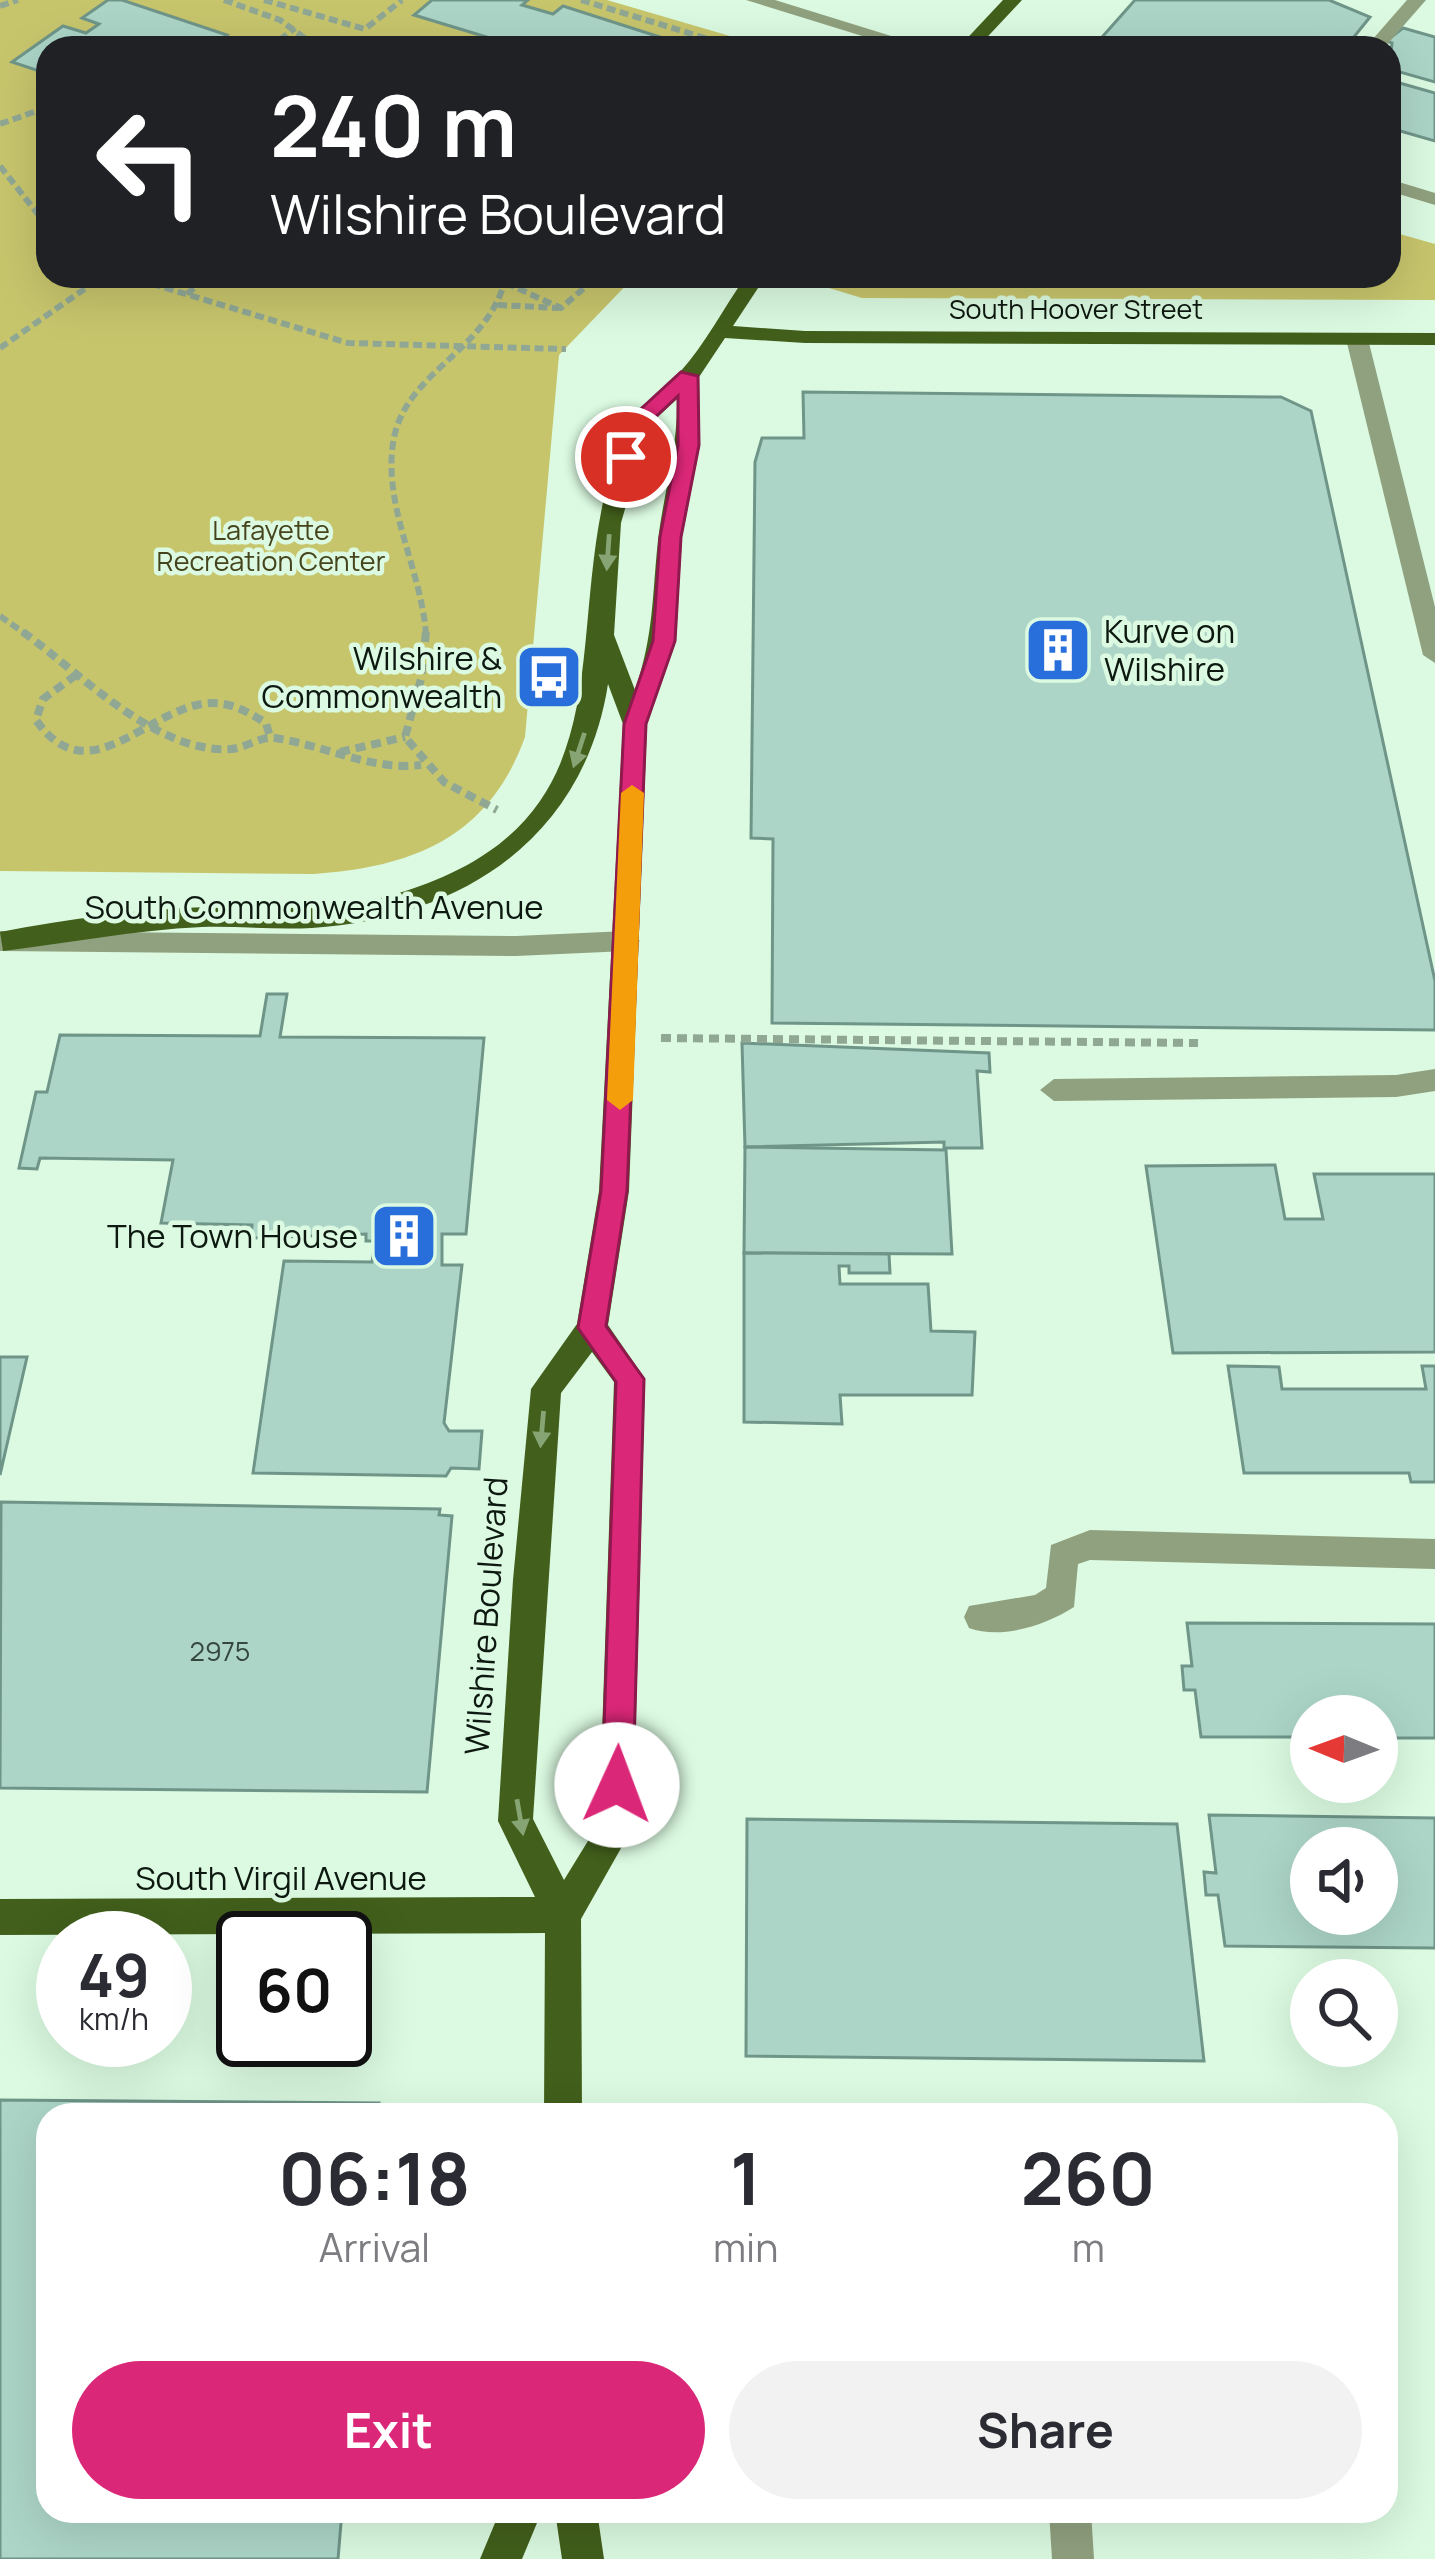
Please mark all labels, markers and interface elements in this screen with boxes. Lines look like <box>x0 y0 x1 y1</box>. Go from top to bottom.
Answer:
text: 240 m <box>270 67 517 182</box>
icon: left <box>72 84 228 240</box>
text: Wilshire Boulevard <box>270 176 726 250</box>
street label: South Hoover Street <box>949 290 1203 327</box>
pin <box>575 406 677 508</box>
icon: arrive <box>593 424 659 490</box>
park label: Lafayette Recreation Center <box>157 511 386 579</box>
one-way arrow <box>598 534 617 571</box>
place label: Kurve on Wilshire <box>1104 608 1235 691</box>
building icon: Kurve on Wilshire <box>1023 615 1093 685</box>
place label: Wilshire & Commonwealth <box>261 635 502 718</box>
bus stop icon: Wilshire & Commonwealth <box>514 642 584 712</box>
one-way arrow <box>569 732 587 768</box>
street label: South Commonwealth Avenue <box>84 884 544 929</box>
building icon: The Town House <box>369 1201 439 1271</box>
place label: The Town House <box>107 1213 358 1258</box>
one-way arrow <box>532 1411 551 1448</box>
street label: Wilshire Boulevard <box>453 1475 518 1757</box>
house number: 2975 <box>190 1632 250 1669</box>
north arrow <box>1290 1695 1398 1803</box>
map controls <box>1290 1695 1398 2067</box>
position arrow <box>554 1722 680 1848</box>
one-way arrow <box>511 1799 530 1836</box>
button: sound <box>1290 1827 1398 1935</box>
street label: South Virgil Avenue <box>135 1855 427 1900</box>
speed limit sign: 60 <box>216 1911 372 2067</box>
text: 49 <box>78 1933 150 2015</box>
button: search <box>1290 1959 1398 2067</box>
text: km/h <box>79 1998 149 2039</box>
text: 06:18 <box>278 2128 471 2227</box>
text: 1 <box>730 2128 761 2227</box>
text: 260 <box>1021 2128 1156 2227</box>
text: Arrival <box>319 2220 430 2274</box>
text: min <box>713 2220 778 2274</box>
text: m <box>1072 2220 1105 2274</box>
button: Exit <box>72 2361 705 2499</box>
button: Share <box>729 2361 1362 2499</box>

